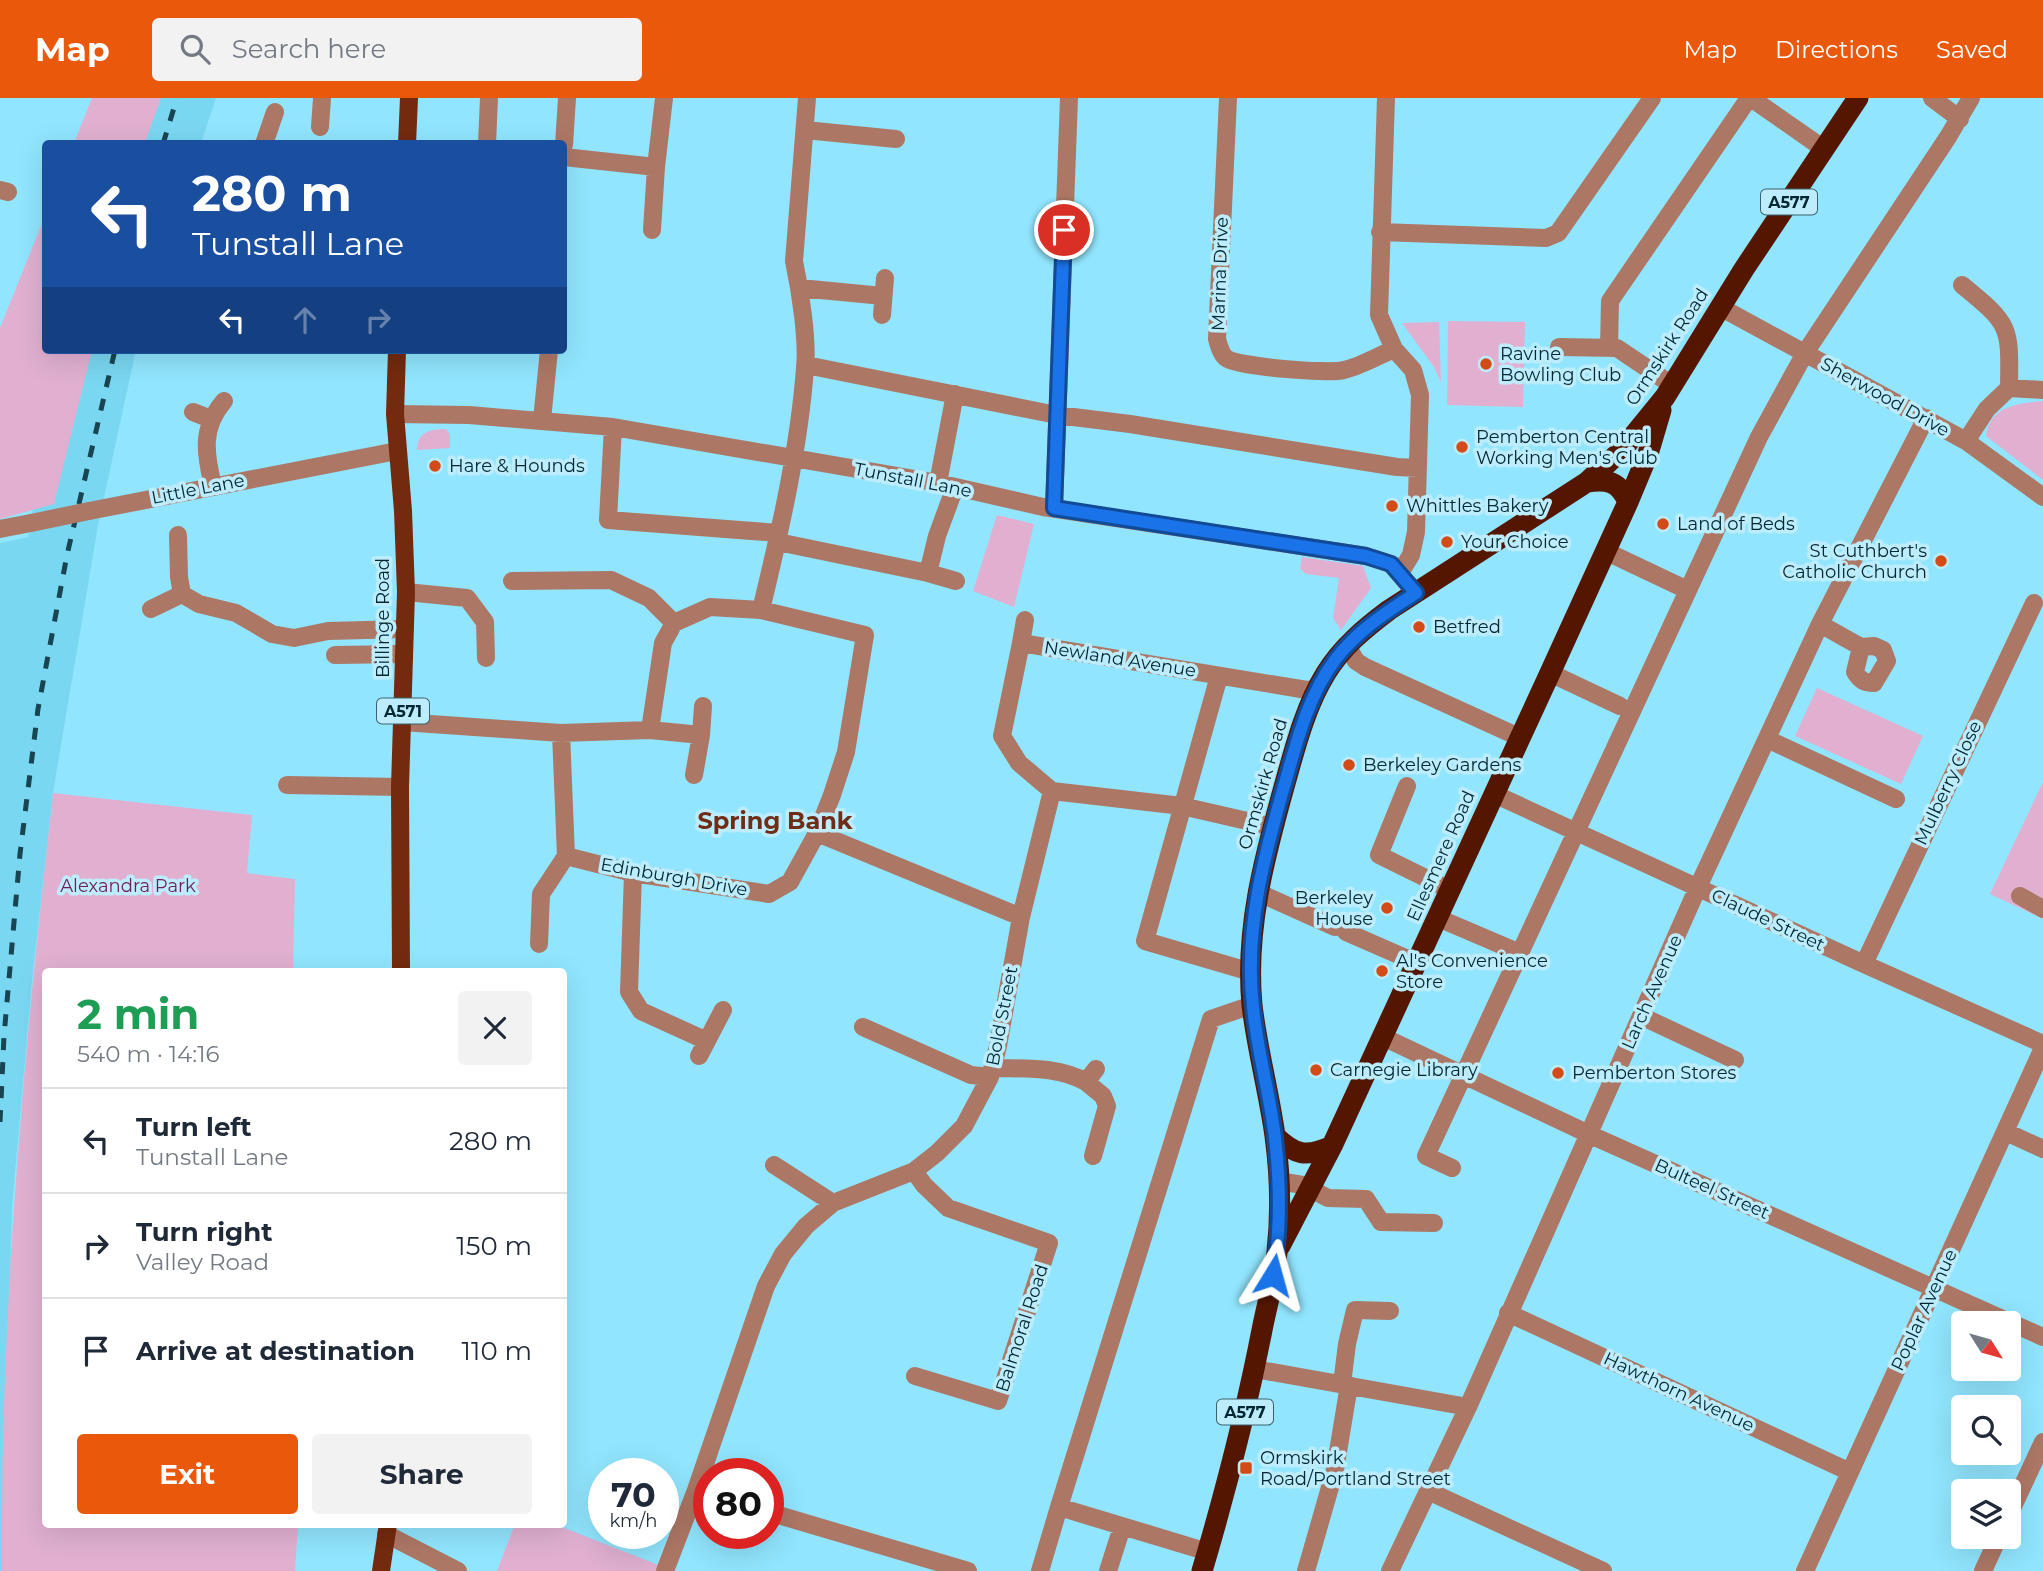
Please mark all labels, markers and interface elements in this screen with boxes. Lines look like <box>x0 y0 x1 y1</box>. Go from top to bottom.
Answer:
search box <box>152 18 642 81</box>
text: Map <box>35 29 110 69</box>
icon: search <box>176 30 214 68</box>
text: Search here <box>232 33 386 65</box>
text: Map <box>1684 35 1737 64</box>
text: Directions <box>1775 35 1898 64</box>
text: Saved <box>1936 35 2008 64</box>
text: 280 m <box>192 164 352 223</box>
icon: left <box>77 168 168 259</box>
road number: A577 <box>1761 190 1817 214</box>
pin <box>1034 200 1094 260</box>
icon: arrive <box>1045 211 1083 249</box>
street label: Marina Drive <box>1207 216 1233 332</box>
text: Tunstall Lane <box>192 224 404 263</box>
street label: Ormskirk Road <box>1621 284 1713 410</box>
icon: left <box>213 301 251 339</box>
icon: ahead <box>286 301 324 339</box>
icon: right <box>359 301 397 339</box>
place label: Ravine Bowling Club <box>1500 343 1621 386</box>
street label: Sherwood Drive <box>1817 353 1953 442</box>
marker: Ravine Bowling Club <box>1478 356 1494 372</box>
place label: Pemberton Central Working Men's Club <box>1476 426 1657 469</box>
marker: Pemberton Central Working Men's Club <box>1454 439 1470 455</box>
place label: Hare & Hounds <box>449 455 585 477</box>
marker: Hare & Hounds <box>427 458 443 474</box>
street label: Tunstall Lane <box>852 458 974 502</box>
street label: Little Lane <box>150 469 247 509</box>
place label: Whittles Bakery <box>1406 495 1549 517</box>
marker: Whittles Bakery <box>1384 498 1400 514</box>
place label: Land of Beds <box>1677 513 1795 535</box>
marker: Land of Beds <box>1655 516 1671 532</box>
place label: Your Choice <box>1461 531 1569 553</box>
marker: Your Choice <box>1439 534 1455 550</box>
place label: St Cuthbert's Catholic Church <box>1782 540 1927 583</box>
marker: St Cuthbert's Catholic Church <box>1933 553 1949 569</box>
street label: Billinge Road <box>372 558 394 678</box>
place label: Betfred <box>1433 616 1501 638</box>
marker: Betfred <box>1411 619 1427 635</box>
street label: Newland Avenue <box>1042 636 1198 682</box>
road number: A571 <box>377 698 429 724</box>
street label: Ormskirk Road <box>1234 716 1292 852</box>
street label: Mulberry Close <box>1910 717 1986 849</box>
place label: Berkeley Gardens <box>1363 754 1522 776</box>
marker: Berkeley Gardens <box>1341 757 1357 773</box>
street label: Ellesmere Road <box>1402 787 1480 925</box>
district label: Spring Bank <box>697 806 853 835</box>
street label: Edinburgh Drive <box>599 853 749 901</box>
park label: Alexandra Park <box>60 875 196 897</box>
street label: Claude Street <box>1708 884 1828 956</box>
place label: Berkeley House <box>1295 887 1373 930</box>
marker: Berkeley House <box>1379 900 1395 916</box>
street label: Larch Avenue <box>1617 931 1687 1053</box>
place label: Al's Convenience Store <box>1396 950 1548 993</box>
marker: Al's Convenience Store <box>1374 963 1390 979</box>
street label: Bold Street <box>982 964 1022 1068</box>
text: 2 min <box>77 988 199 1040</box>
button: close <box>458 991 532 1065</box>
text: 540 m · 14:16 <box>77 1040 220 1068</box>
place label: Carnegie Library <box>1330 1059 1478 1081</box>
marker: Carnegie Library <box>1308 1062 1324 1078</box>
place label: Pemberton Stores <box>1572 1062 1737 1084</box>
marker: Pemberton Stores <box>1550 1065 1566 1081</box>
text: Turn left <box>136 1111 252 1143</box>
icon: left <box>77 1122 115 1160</box>
text: 280 m <box>449 1125 532 1157</box>
text: Tunstall Lane <box>136 1143 289 1171</box>
street label: Bulteel Street <box>1651 1154 1773 1224</box>
text: Turn right <box>136 1216 272 1248</box>
icon: right <box>77 1227 115 1265</box>
text: 150 m <box>456 1230 532 1262</box>
position arrow <box>1236 1238 1310 1312</box>
street label: Poplar Avenue <box>1886 1246 1962 1374</box>
text: Valley Road <box>136 1248 269 1276</box>
street label: Balmoral Road <box>991 1261 1053 1395</box>
north arrow <box>1951 1311 2021 1381</box>
map controls <box>1951 1311 2021 1549</box>
icon: arrive <box>77 1332 115 1370</box>
text: Arrive at destination <box>136 1335 415 1367</box>
text: 110 m <box>462 1335 532 1367</box>
street label: Hawthorn Avenue <box>1600 1347 1758 1437</box>
button: search <box>1951 1395 2021 1465</box>
road number: A577 <box>1217 1400 1273 1424</box>
button: Exit <box>77 1434 298 1514</box>
button: Share <box>312 1434 532 1514</box>
place label: Ormskirk Road/Portland Street <box>1260 1447 1451 1490</box>
speed limit sign: 80 <box>693 1458 784 1549</box>
marker: Ormskirk Road/Portland Street <box>1238 1460 1254 1476</box>
text: 70 <box>611 1473 656 1516</box>
button: layers <box>1951 1479 2021 1549</box>
text: km/h <box>609 1510 658 1532</box>

